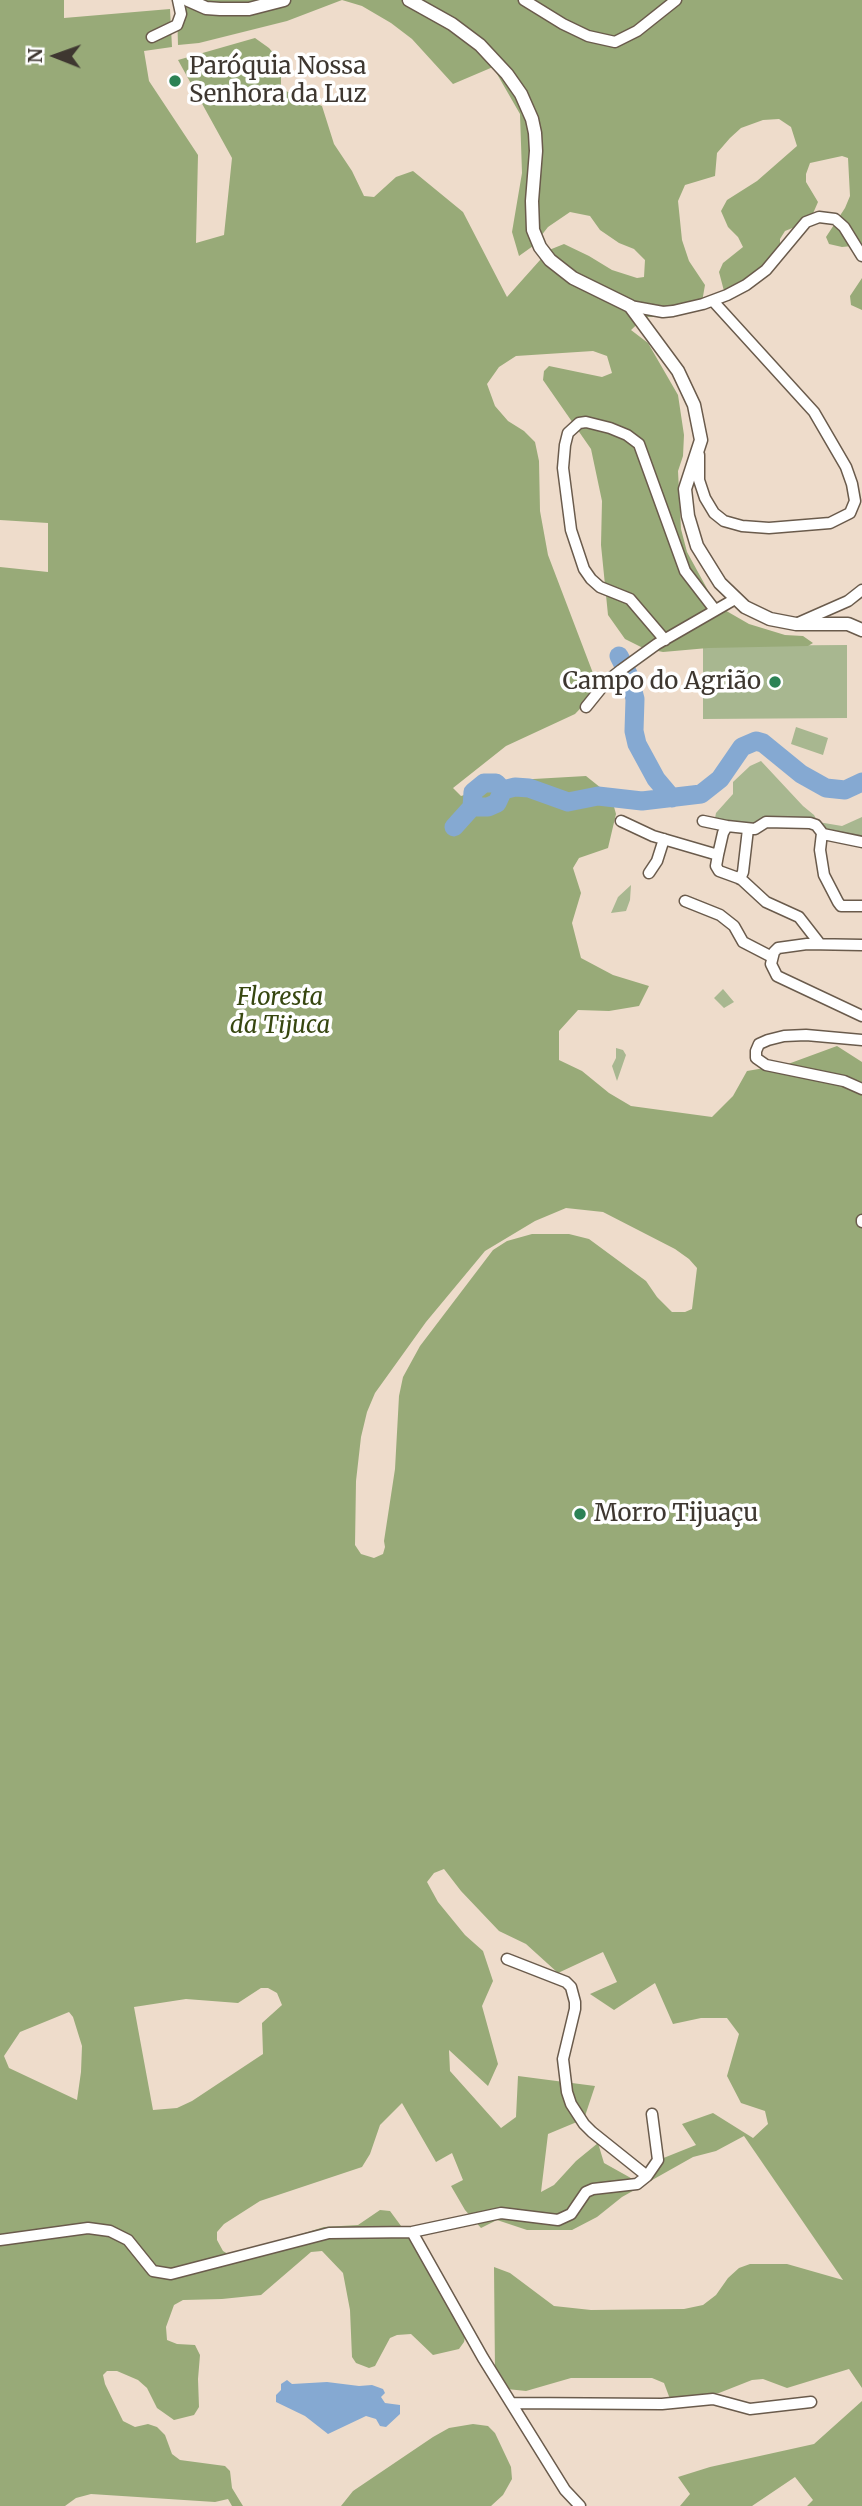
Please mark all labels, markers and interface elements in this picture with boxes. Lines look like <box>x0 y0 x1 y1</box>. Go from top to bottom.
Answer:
north arrow <box>21 21 91 91</box>
text: N <box>23 48 47 63</box>
place label: Paróquia Nossa Senhora da Luz <box>189 53 367 109</box>
marker: Paróquia Nossa Senhora da Luz <box>167 73 183 89</box>
place label: Campo do Agrião <box>563 668 761 696</box>
marker: Campo do Agrião <box>767 674 783 690</box>
park label: Floresta da Tijuca <box>230 984 330 1040</box>
place label: Morro Tijuaçu <box>594 1500 758 1528</box>
marker: Morro Tijuaçu <box>572 1506 588 1522</box>

